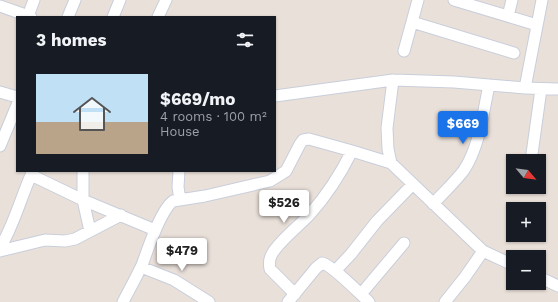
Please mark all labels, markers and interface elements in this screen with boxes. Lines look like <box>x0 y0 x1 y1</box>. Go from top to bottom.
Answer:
icon: filters <box>234 29 256 51</box>
text: 3 homes <box>36 30 107 50</box>
text: $669/mo <box>160 89 235 109</box>
icon: home <box>68 90 116 138</box>
text: 4 rooms · 100 m² <box>160 109 267 124</box>
pin: $669 <box>439 111 487 145</box>
text: $669 <box>447 116 479 131</box>
text: House <box>160 124 200 139</box>
north arrow <box>506 154 546 194</box>
map controls <box>506 154 546 290</box>
pin: $526 <box>260 190 308 224</box>
text: $526 <box>268 195 300 210</box>
button: + <box>506 202 546 242</box>
pin: $479 <box>158 238 206 272</box>
text: $479 <box>166 243 198 258</box>
button: − <box>506 250 546 290</box>

